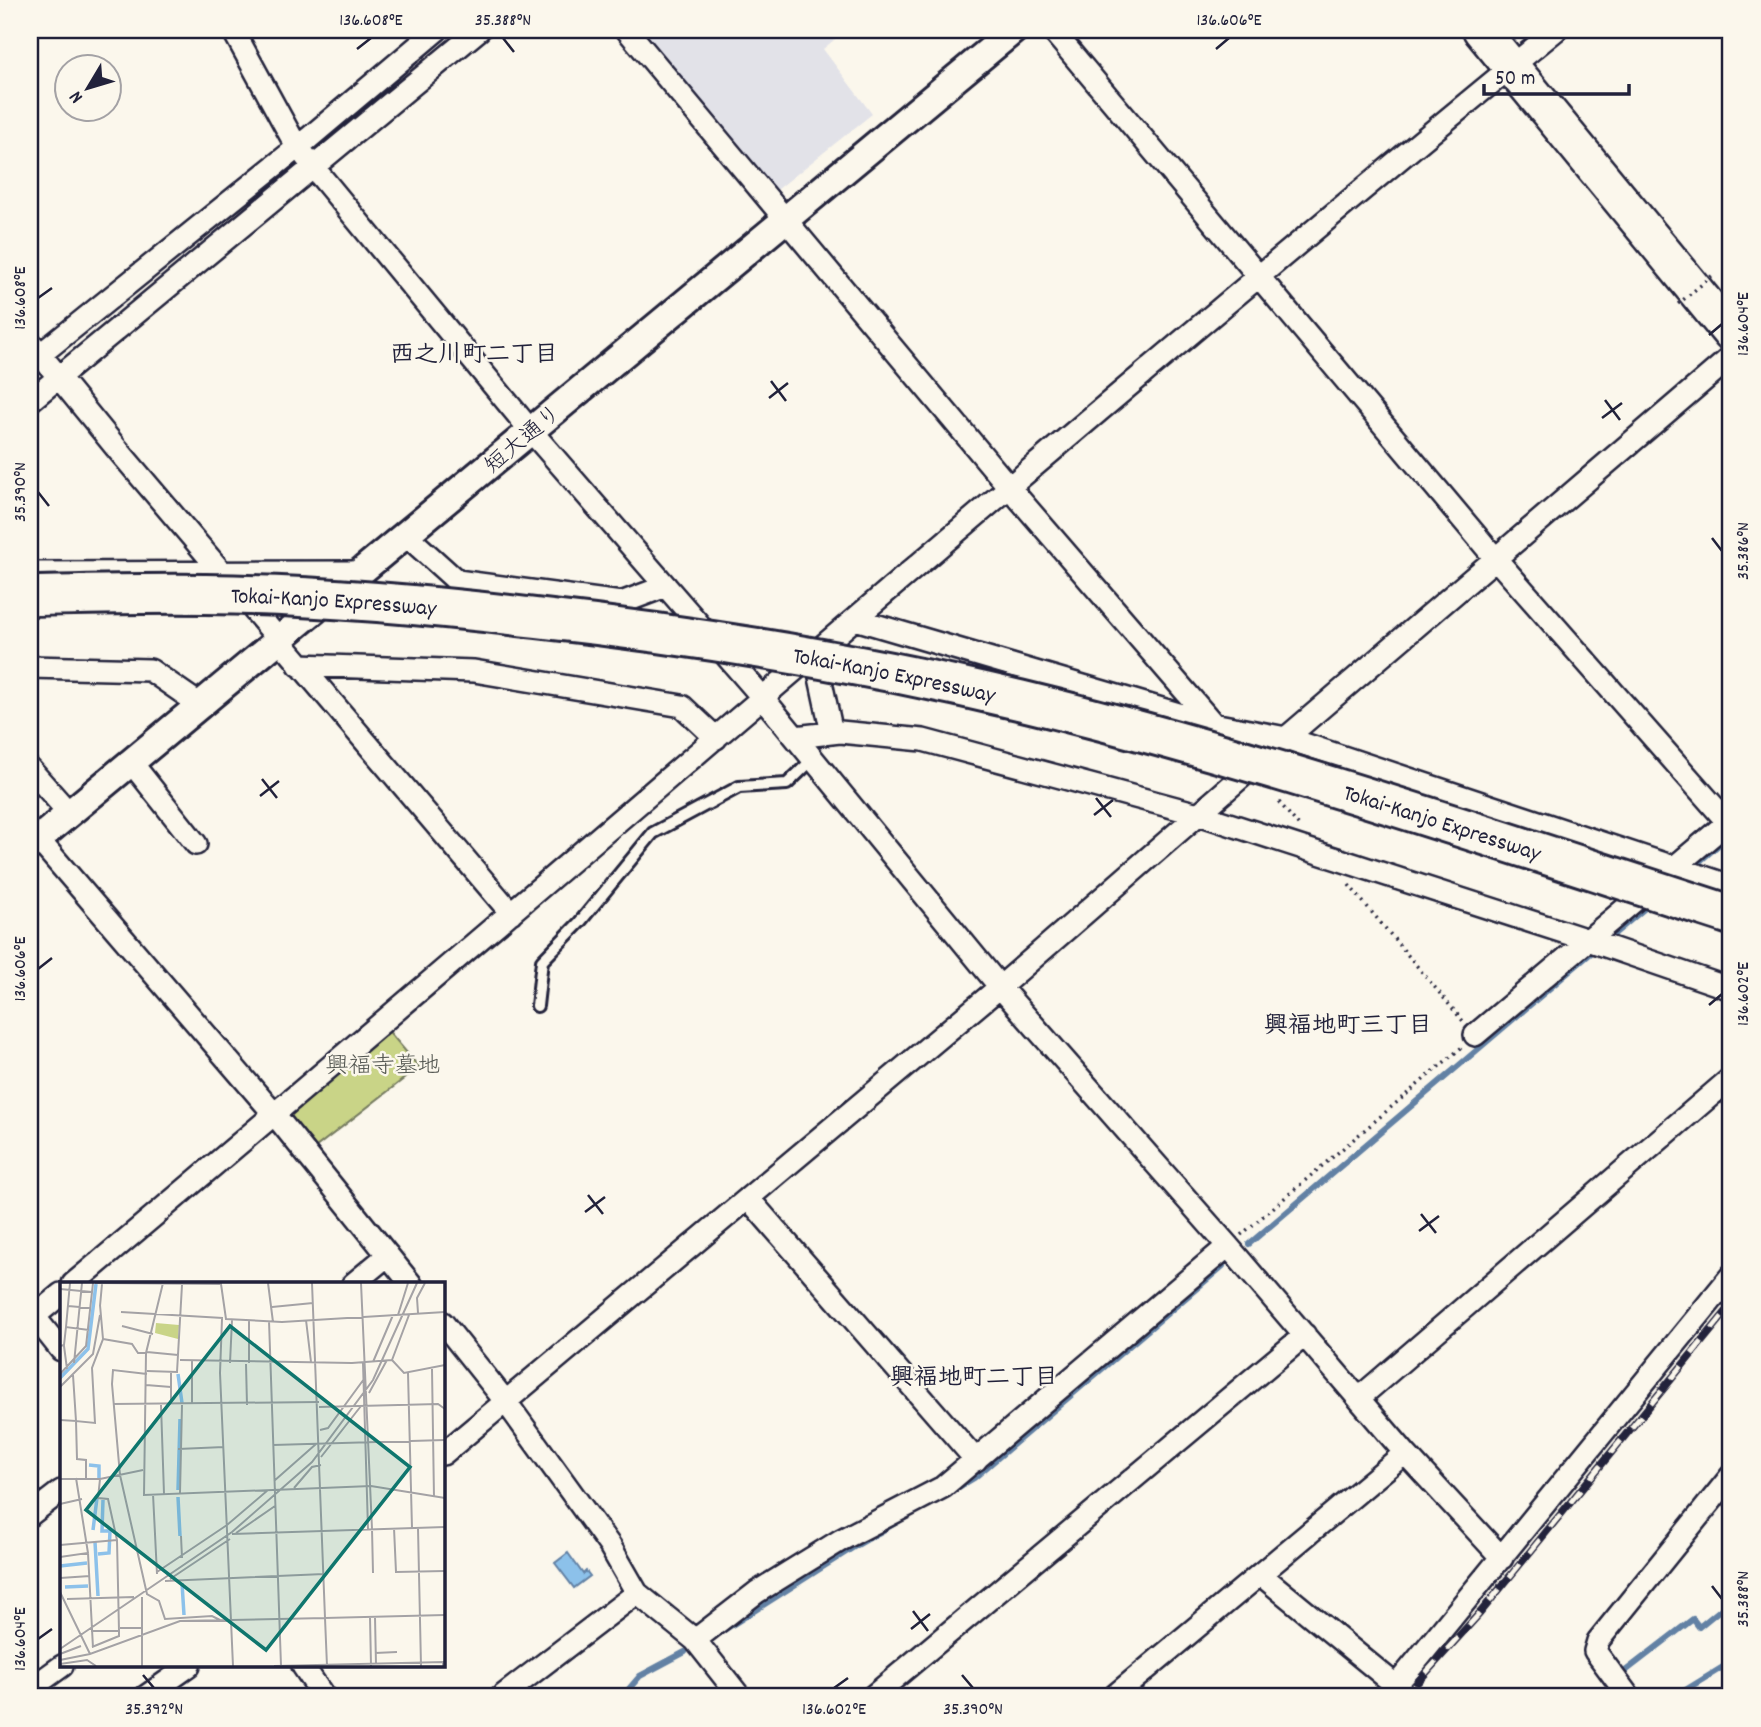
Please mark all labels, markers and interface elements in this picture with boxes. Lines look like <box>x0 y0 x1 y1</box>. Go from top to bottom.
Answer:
text: 136.608°E <box>339 9 403 34</box>
text: 35.388°N <box>475 9 531 34</box>
text: 136.606°E <box>1196 9 1262 34</box>
north arrow <box>52 52 122 122</box>
scale bar <box>1484 52 1630 96</box>
text: 50 m <box>1495 65 1535 95</box>
text: N <box>64 84 91 108</box>
text: 136.608°E <box>9 266 34 330</box>
text: 136.604°E <box>1732 292 1757 356</box>
district label: 西之川町二丁目 <box>390 339 558 373</box>
street label: 短大通り <box>478 398 570 483</box>
text: 35.390°N <box>9 462 34 522</box>
text: 35.386°N <box>1732 522 1757 580</box>
street label: Tokai-Kanjo Expressway <box>231 581 438 627</box>
street label: Tokai-Kanjo Expressway <box>790 641 999 714</box>
street label: Tokai-Kanjo Expressway <box>1338 778 1545 872</box>
text: 136.606°E <box>9 936 34 1002</box>
text: 136.602°E <box>1732 962 1757 1026</box>
district label: 興福地町三丁目 <box>1264 1010 1432 1044</box>
park label: 興福寺墓地 <box>326 1051 441 1084</box>
inset map <box>60 1282 444 1668</box>
district label: 興福地町二丁目 <box>890 1362 1058 1396</box>
text: 35.388°N <box>1732 1571 1757 1627</box>
text: 136.604°E <box>9 1607 34 1671</box>
text: 35.392°N <box>125 1698 183 1723</box>
text: 136.602°E <box>802 1698 866 1723</box>
text: 35.390°N <box>943 1698 1003 1723</box>

